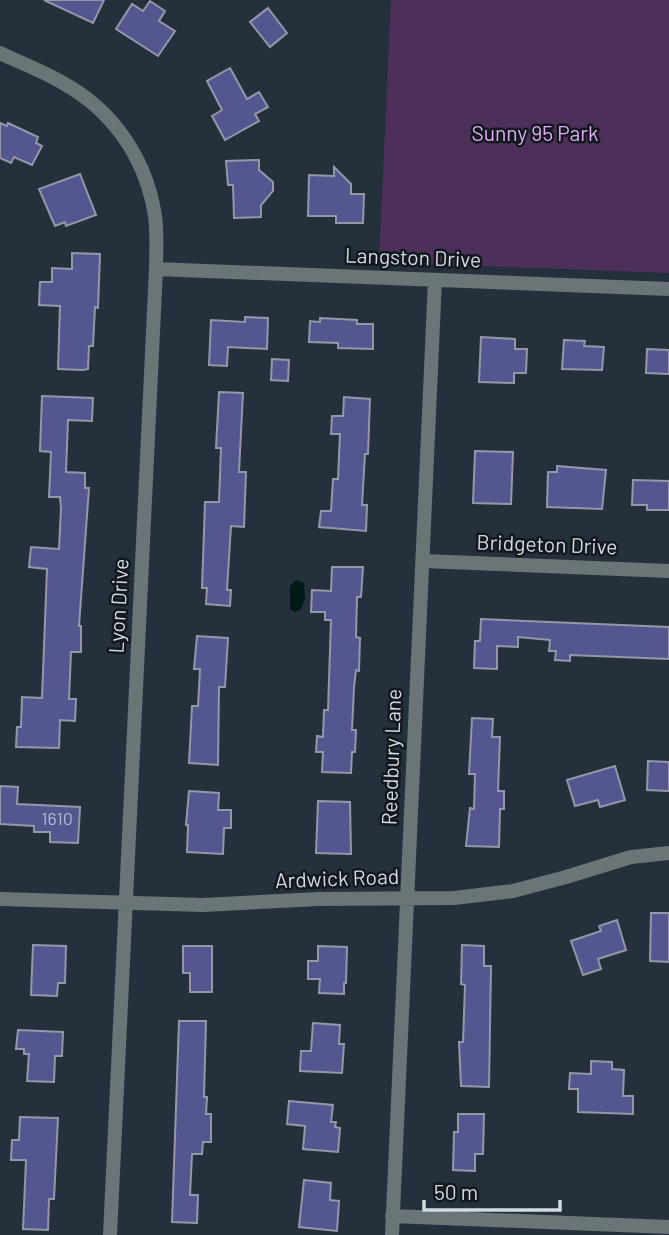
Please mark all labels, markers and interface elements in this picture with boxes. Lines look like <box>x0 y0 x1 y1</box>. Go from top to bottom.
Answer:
park label: Sunny 95 Park <box>471 120 599 145</box>
street label: Langston Drive <box>345 242 482 271</box>
street label: Bridgeton Drive <box>476 529 618 558</box>
street label: Lyon Drive <box>103 558 132 654</box>
street label: Reedbury Lane <box>376 688 405 826</box>
house number: 1610 <box>41 807 73 829</box>
street label: Ardwick Road <box>274 863 400 892</box>
scale bar <box>424 1168 560 1212</box>
text: 50 m <box>434 1179 478 1204</box>

